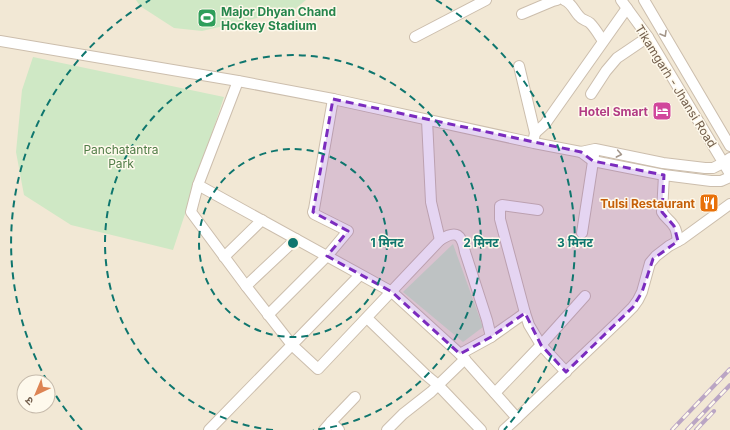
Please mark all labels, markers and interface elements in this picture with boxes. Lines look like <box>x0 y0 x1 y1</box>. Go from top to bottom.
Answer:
place label: Major Dhyan Chand Hockey Stadium <box>221 4 336 33</box>
sports icon: Major Dhyan Chand Hockey Stadium <box>196 7 218 29</box>
street label: Tikamgarh - Jhansi Road <box>632 22 720 150</box>
one-way arrow <box>659 30 666 37</box>
hotel icon: Hotel Smart <box>651 100 673 122</box>
place label: Hotel Smart <box>579 104 649 119</box>
park label: Panchatantra Park <box>83 142 159 171</box>
one-way arrow <box>616 149 622 158</box>
restaurant icon: Tulsi Restaurant <box>698 192 720 214</box>
place label: Tulsi Restaurant <box>600 196 696 211</box>
text: 1 मिनट <box>370 235 404 250</box>
text: 2 मिनट <box>463 235 499 250</box>
text: 3 मिनट <box>557 235 593 250</box>
centre of rings <box>286 236 300 250</box>
north arrow <box>16 374 56 414</box>
text: उ <box>21 394 36 408</box>

